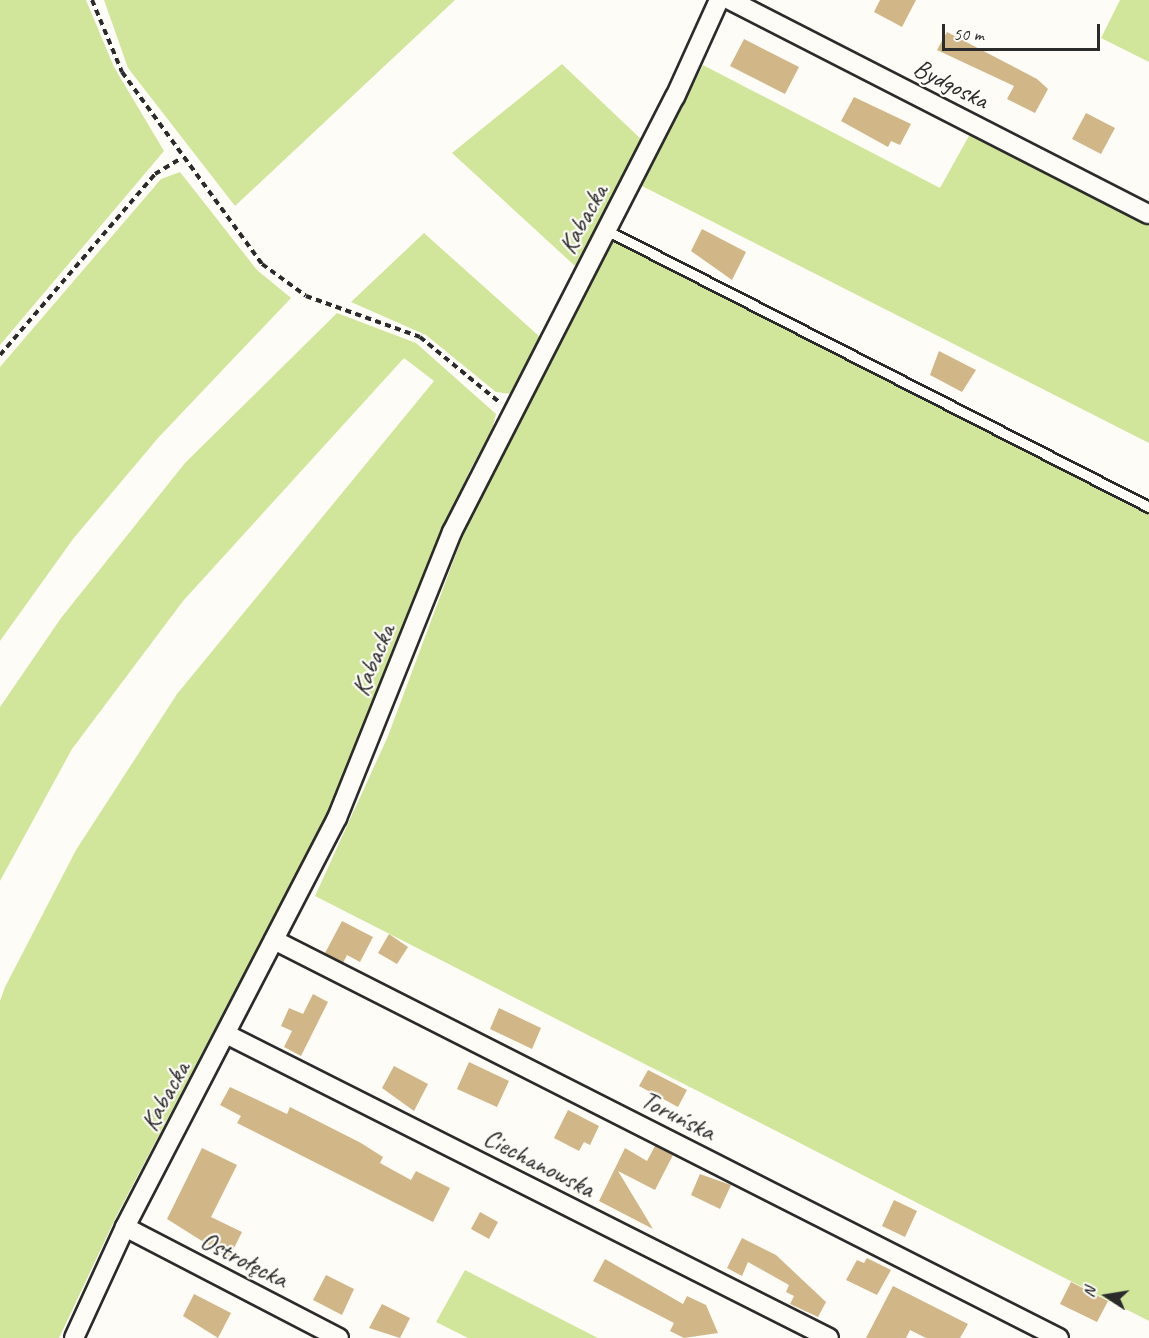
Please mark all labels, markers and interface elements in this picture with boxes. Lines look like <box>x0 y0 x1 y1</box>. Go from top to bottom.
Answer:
scale bar <box>945 12 1102 50</box>
text: 50 m <box>953 23 984 45</box>
street label: Bydgoska <box>908 52 994 116</box>
street label: Kabacka <box>552 179 614 259</box>
street label: Kabacka <box>345 620 401 700</box>
street label: Kabacka <box>134 1056 196 1136</box>
street label: Toruńska <box>636 1084 720 1148</box>
street label: Ciechanowska <box>478 1122 600 1204</box>
street label: Ostrołęcka <box>195 1225 293 1295</box>
north arrow <box>1077 1266 1137 1326</box>
text: N <box>1079 1285 1100 1299</box>

